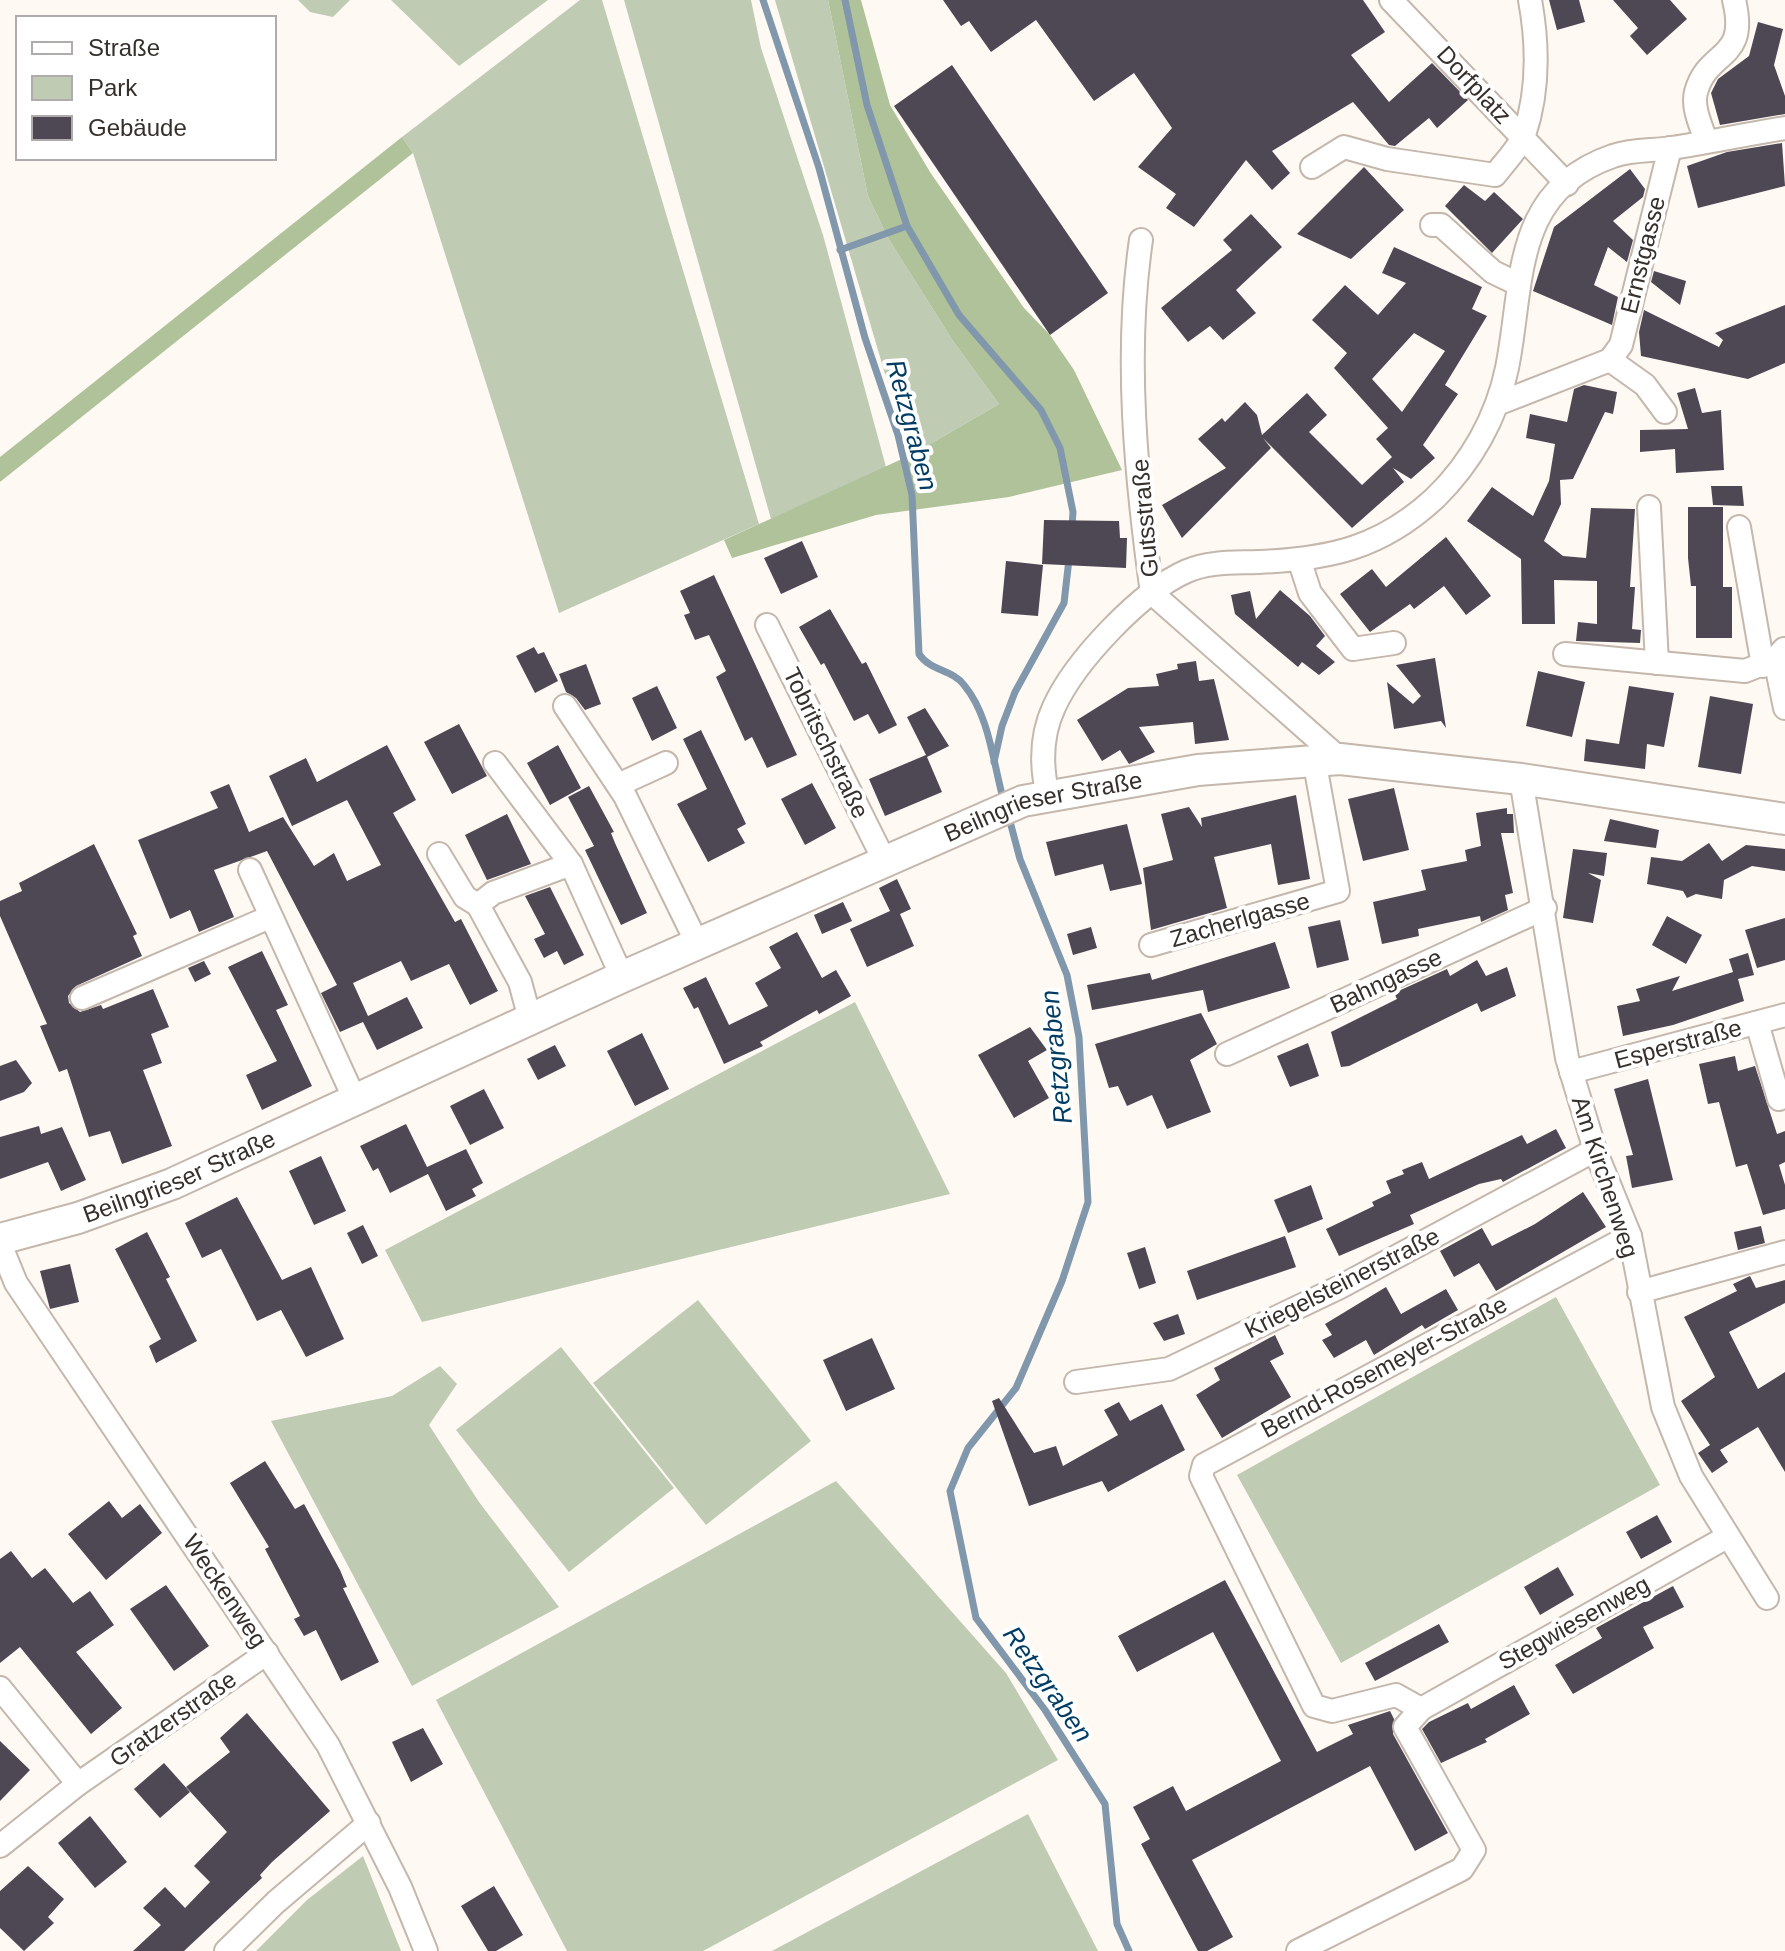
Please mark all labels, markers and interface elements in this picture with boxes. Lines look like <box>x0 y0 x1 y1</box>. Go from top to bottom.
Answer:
legend <box>16 16 276 160</box>
text: Straße <box>88 34 160 61</box>
street label: Dorfplatz <box>1432 40 1517 129</box>
text: Park <box>88 74 138 101</box>
text: Gebäude <box>88 114 187 141</box>
street label: Ernstgasse <box>1615 193 1670 316</box>
water label: Retzgraben <box>880 356 944 494</box>
street label: Gutsstraße <box>1126 458 1163 578</box>
street label: Tobritschstraße <box>778 663 875 822</box>
street label: Beilngrieser Straße <box>940 766 1144 847</box>
street label: Zacherlgasse <box>1167 887 1313 952</box>
street label: Bahngasse <box>1326 943 1446 1018</box>
water label: Retzgraben <box>1034 989 1078 1125</box>
street label: Esperstraße <box>1611 1014 1744 1073</box>
street label: Am Kirchenweg <box>1567 1093 1644 1261</box>
street label: Beilngrieser Straße <box>79 1124 279 1228</box>
street label: Kriegelsteinerstraße <box>1240 1222 1444 1343</box>
street label: Bernd-Rosemeyer-Straße <box>1256 1290 1511 1443</box>
street label: Weckenweg <box>178 1529 273 1652</box>
street label: Stegwiesenweg <box>1494 1570 1654 1675</box>
water label: Retzgraben <box>997 1620 1099 1748</box>
street label: Gratzerstraße <box>104 1665 241 1772</box>

